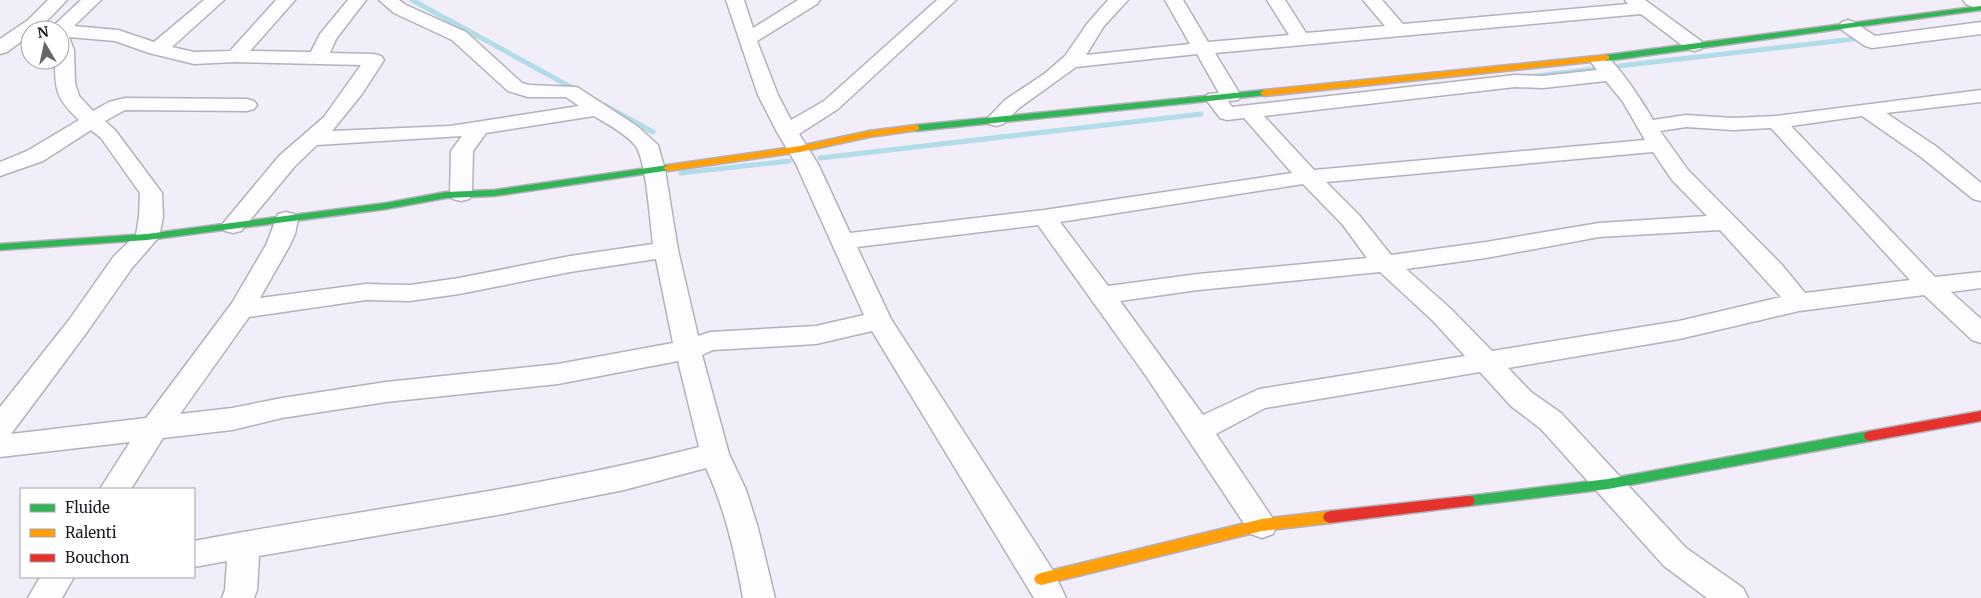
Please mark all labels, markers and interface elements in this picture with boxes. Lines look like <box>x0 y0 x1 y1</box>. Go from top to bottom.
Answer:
north arrow <box>20 20 70 70</box>
text: N <box>36 22 50 42</box>
legend <box>20 488 195 578</box>
text: Fluide <box>65 498 110 517</box>
text: Ralenti <box>65 523 117 542</box>
text: Bouchon <box>65 548 129 567</box>

